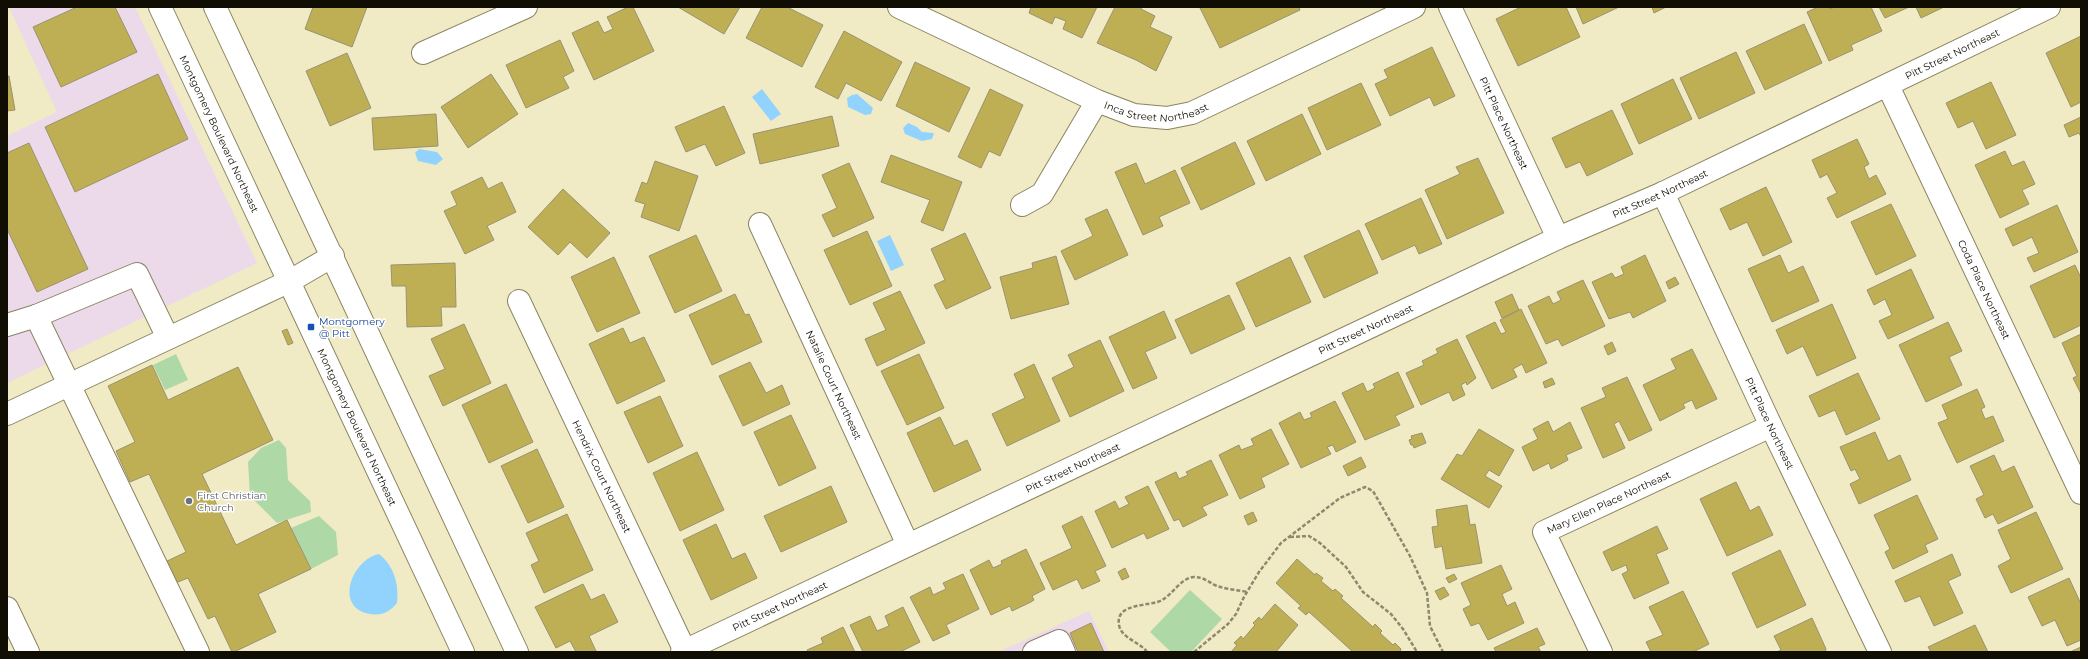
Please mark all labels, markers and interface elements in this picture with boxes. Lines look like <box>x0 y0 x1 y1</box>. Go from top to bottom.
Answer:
street label: Pitt Street Northeast <box>1903 26 2002 82</box>
street label: Montgomery Boulevard Northeast <box>177 53 262 215</box>
street label: Pitt Place Northeast <box>1477 75 1531 171</box>
street label: Inca Street Northeast <box>1103 97 1209 109</box>
text: Inca Street Northeast <box>1102 98 1210 125</box>
street label: Pitt Street Northeast <box>1610 166 1710 221</box>
street label: Coda Place Northeast <box>1955 238 2013 341</box>
street label: Pitt Street Northeast <box>1316 301 1415 357</box>
place label: Montgomery @ Pitt <box>319 315 385 340</box>
marker: Montgomery @ Pitt <box>306 322 316 332</box>
street label: Natalie Court Northeast <box>803 328 864 442</box>
street label: Montgomery Boulevard Northeast <box>314 347 399 508</box>
street label: Pitt Place Northeast <box>1742 375 1797 472</box>
street label: Hendrix Court Northeast <box>569 418 634 535</box>
street label: Pitt Street Northeast <box>1023 440 1122 496</box>
street label: Mary Ellen Place Northeast <box>1545 468 1673 537</box>
place label: First Christian Church <box>197 489 266 514</box>
marker: First Christian Church <box>184 496 194 506</box>
street label: Pitt Street Northeast <box>730 578 829 634</box>

